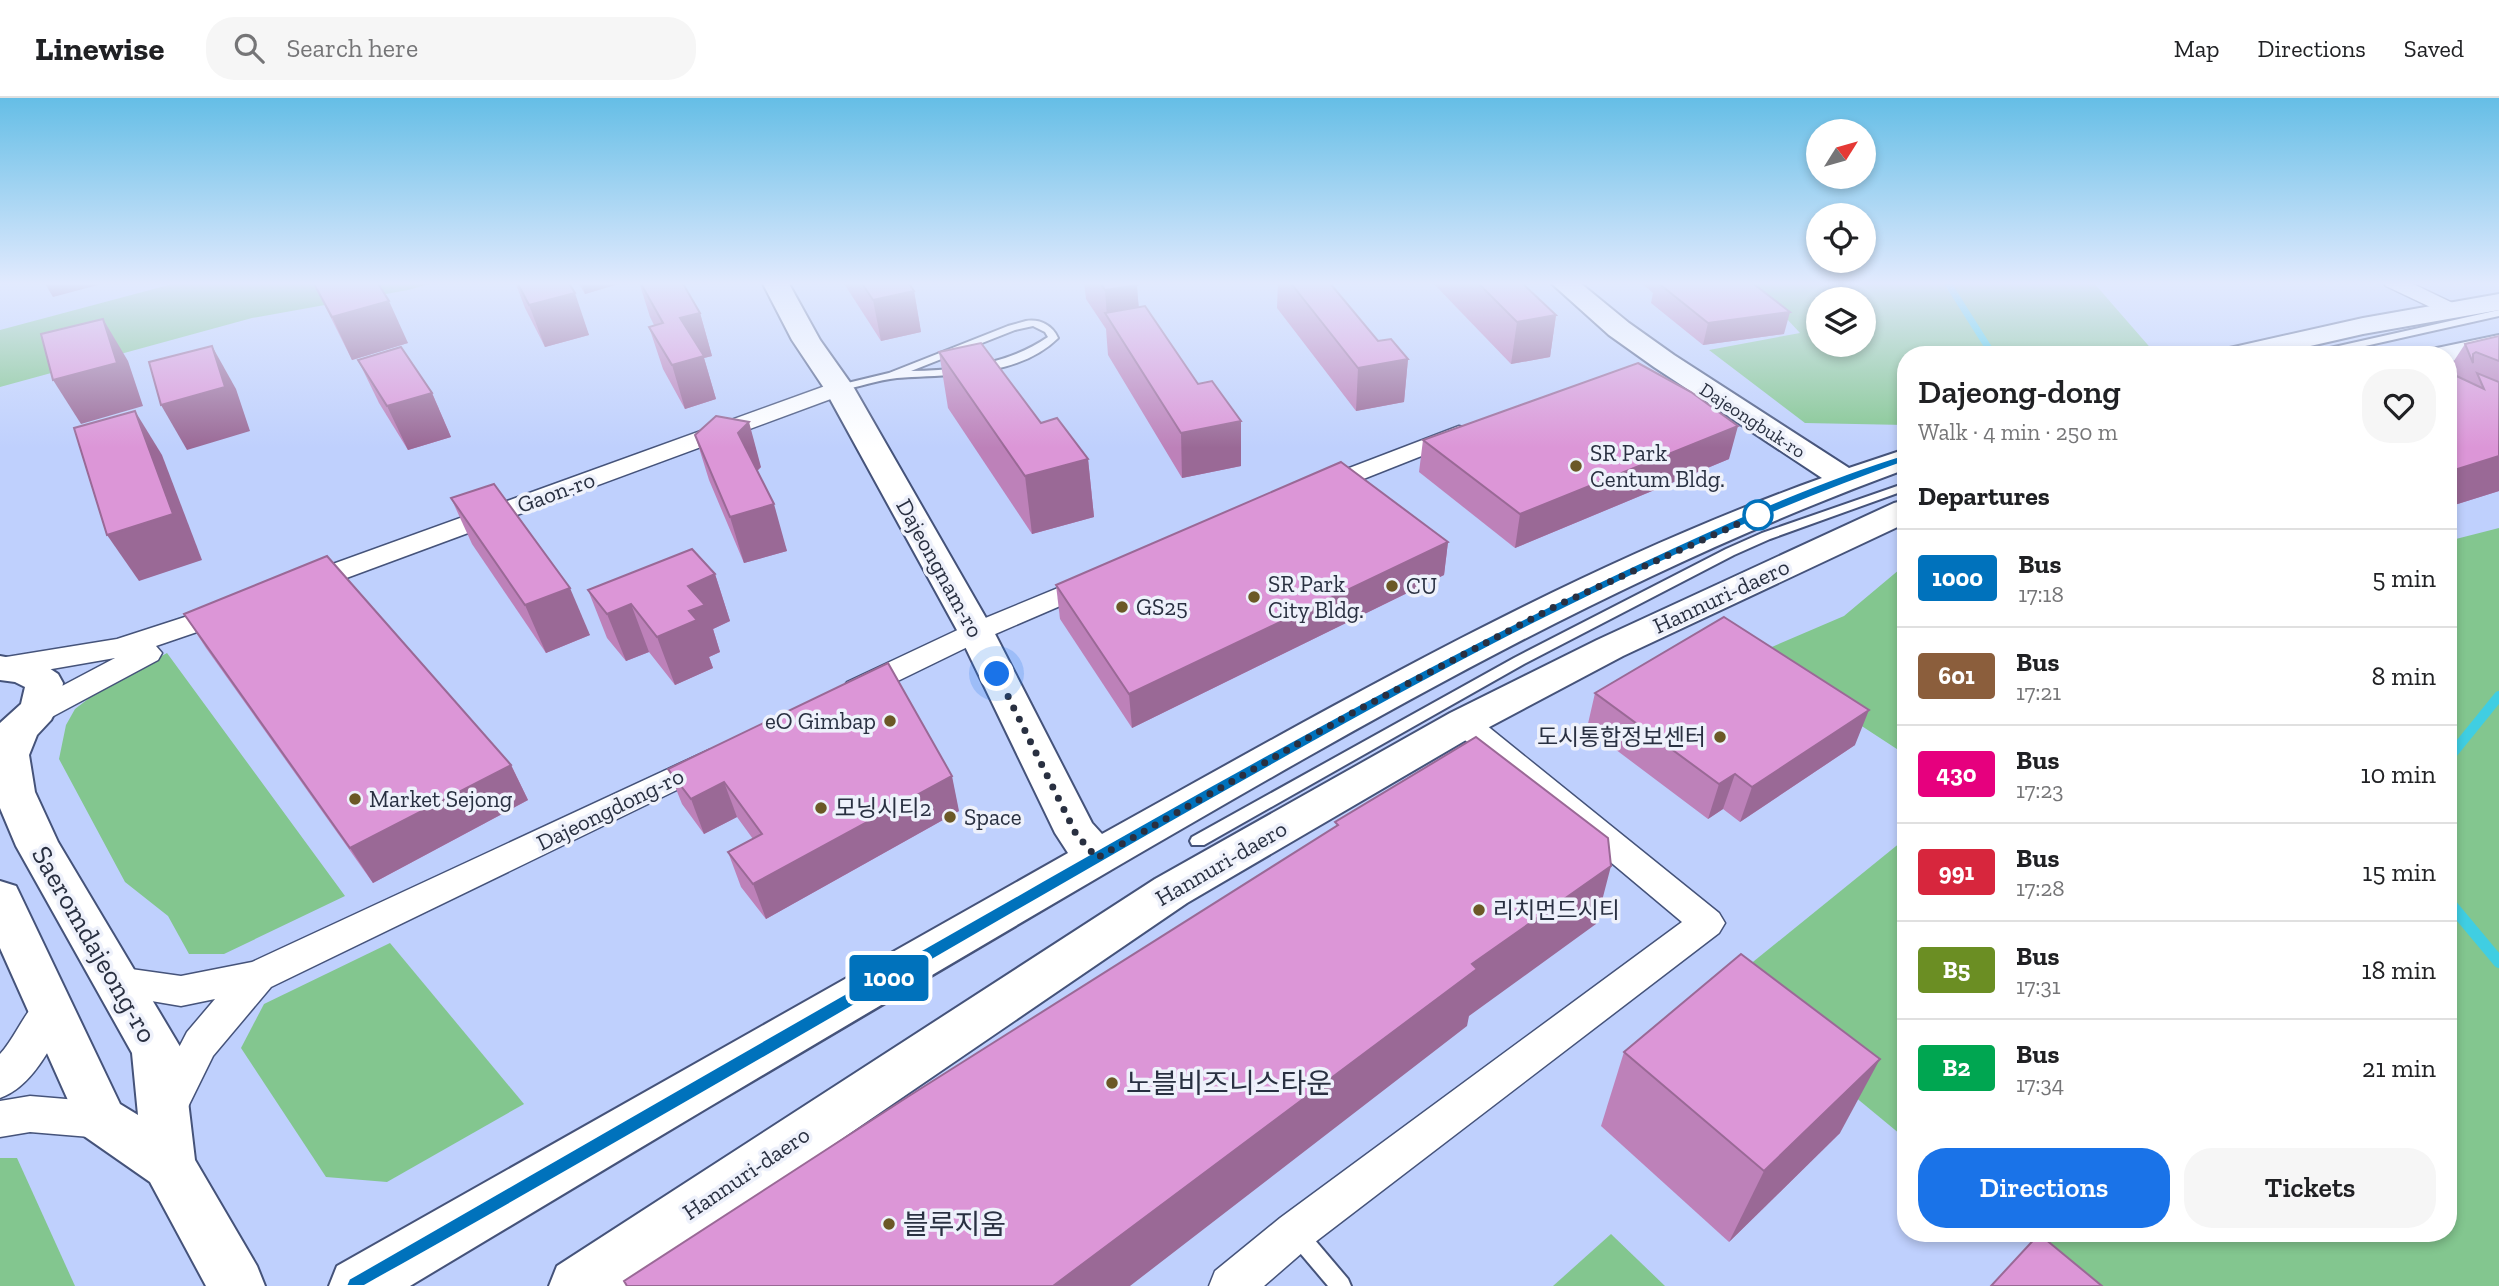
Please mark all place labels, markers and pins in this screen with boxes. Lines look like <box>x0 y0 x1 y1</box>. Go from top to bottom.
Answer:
place label: SR Park Centum Bldg. <box>1590 439 1725 493</box>
marker: SR Park Centum Bldg. <box>1568 458 1584 474</box>
unlabelled marker <box>1743 500 1773 530</box>
place label: SR Park City Bldg. <box>1268 570 1364 624</box>
place label: CU <box>1406 572 1437 600</box>
marker: CU <box>1384 578 1400 594</box>
marker: SR Park City Bldg. <box>1246 589 1262 605</box>
place label: GS25 <box>1136 593 1188 621</box>
marker: GS25 <box>1114 599 1130 615</box>
place label: eO Gimbap <box>765 707 876 735</box>
marker: eO Gimbap <box>882 713 898 729</box>
place label: 도시통합정보센터 <box>1537 723 1706 751</box>
marker: 도시통합정보센터 <box>1712 729 1728 745</box>
place label: Market Sejong <box>369 785 513 813</box>
marker: Market Sejong <box>347 791 363 807</box>
place label: 모닝시티2 <box>835 794 932 822</box>
marker: 모닝시티2 <box>813 800 829 816</box>
place label: Space <box>964 803 1021 831</box>
marker: Space <box>942 809 958 825</box>
place label: 리치먼드시티 <box>1493 896 1620 924</box>
marker: 리치먼드시티 <box>1471 902 1487 918</box>
place label: 노블비즈니스타운 <box>1126 1067 1332 1100</box>
marker: 노블비즈니스타운 <box>1104 1075 1120 1091</box>
place label: 블루지움 <box>903 1208 1006 1241</box>
marker: 블루지움 <box>881 1216 897 1232</box>

